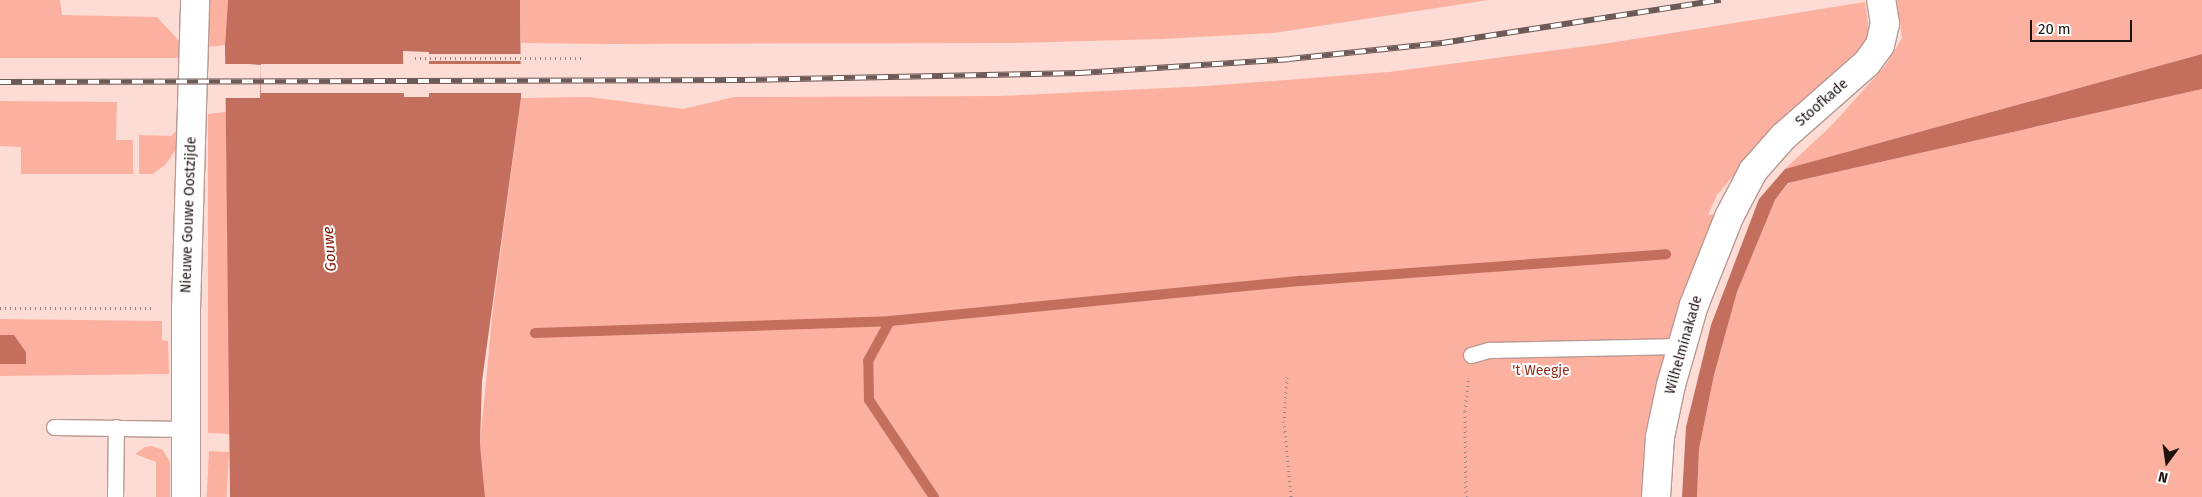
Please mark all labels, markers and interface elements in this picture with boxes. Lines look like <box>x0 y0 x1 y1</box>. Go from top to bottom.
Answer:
scale bar <box>2032 10 2134 42</box>
text: 20 m <box>2038 20 2071 38</box>
street label: Stoofkade <box>1792 76 1852 130</box>
street label: Nieuwe Gouwe Oostzijde <box>178 136 200 294</box>
water label: Gouwe <box>319 226 341 272</box>
street label: Wilhelminakade <box>1662 294 1706 396</box>
park label: 't Weegje <box>1512 363 1570 379</box>
north arrow <box>2142 437 2192 487</box>
text: N <box>2157 468 2170 486</box>

